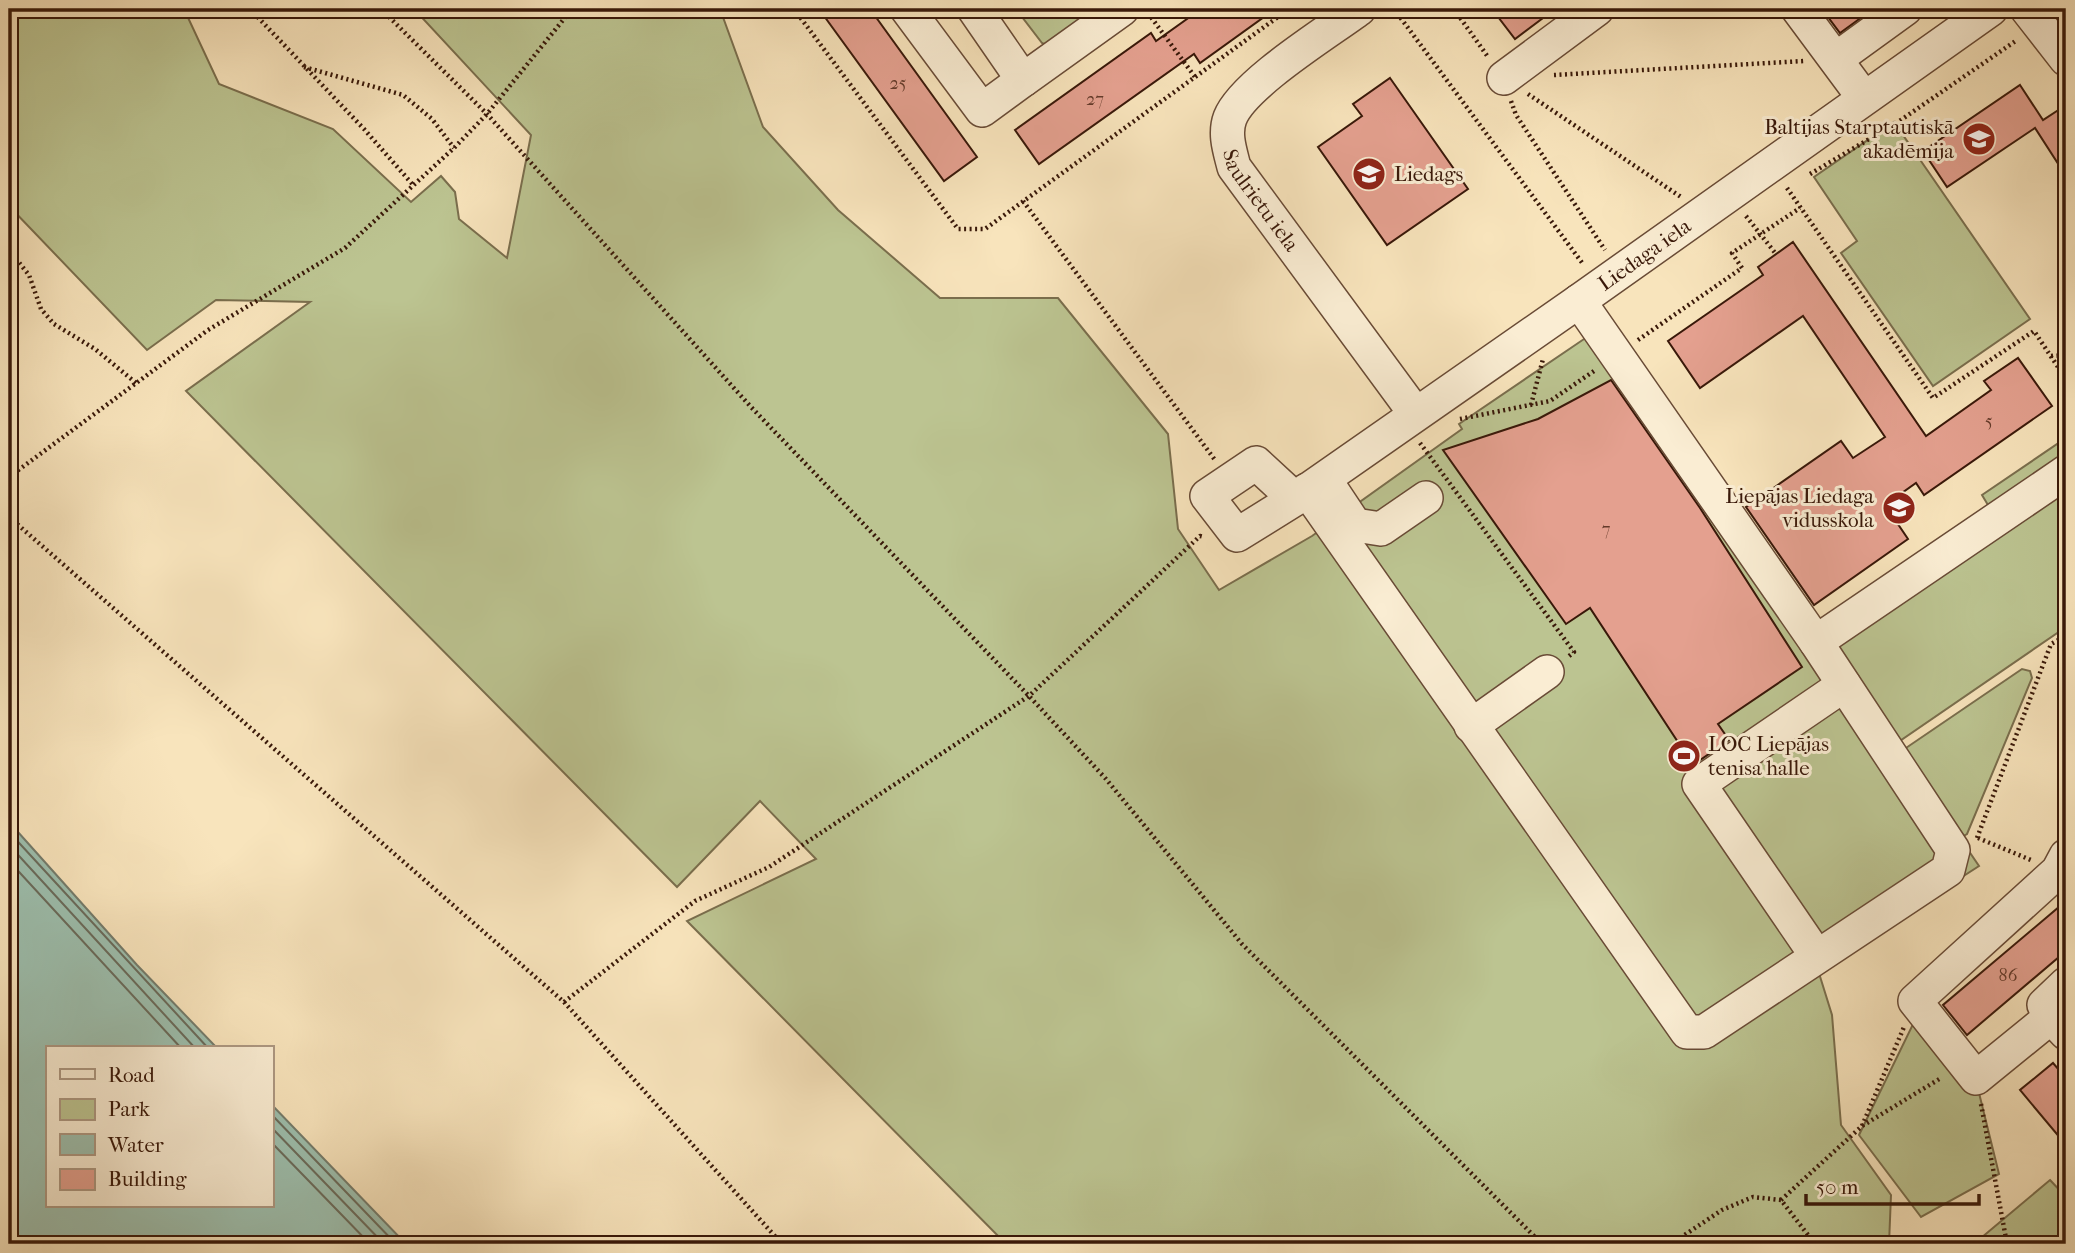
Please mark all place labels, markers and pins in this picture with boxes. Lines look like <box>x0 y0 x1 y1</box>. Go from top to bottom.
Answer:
place label: Baltijas Starptautiskā akadēmija <box>1764 115 1954 163</box>
school or university icon: Baltijas Starptautiskā akadēmija <box>1960 120 1998 158</box>
school or university icon: Liedags <box>1350 155 1388 193</box>
place label: Liedags <box>1394 162 1463 186</box>
place label: Liepājas Liedaga vidusskola <box>1725 484 1874 532</box>
school or university icon: Liepājas Liedaga vidusskola <box>1880 489 1918 527</box>
place label: LOC Liepājas tenisa halle <box>1708 732 1829 780</box>
sports icon: LOC Liepājas tenisa halle <box>1665 737 1703 775</box>

